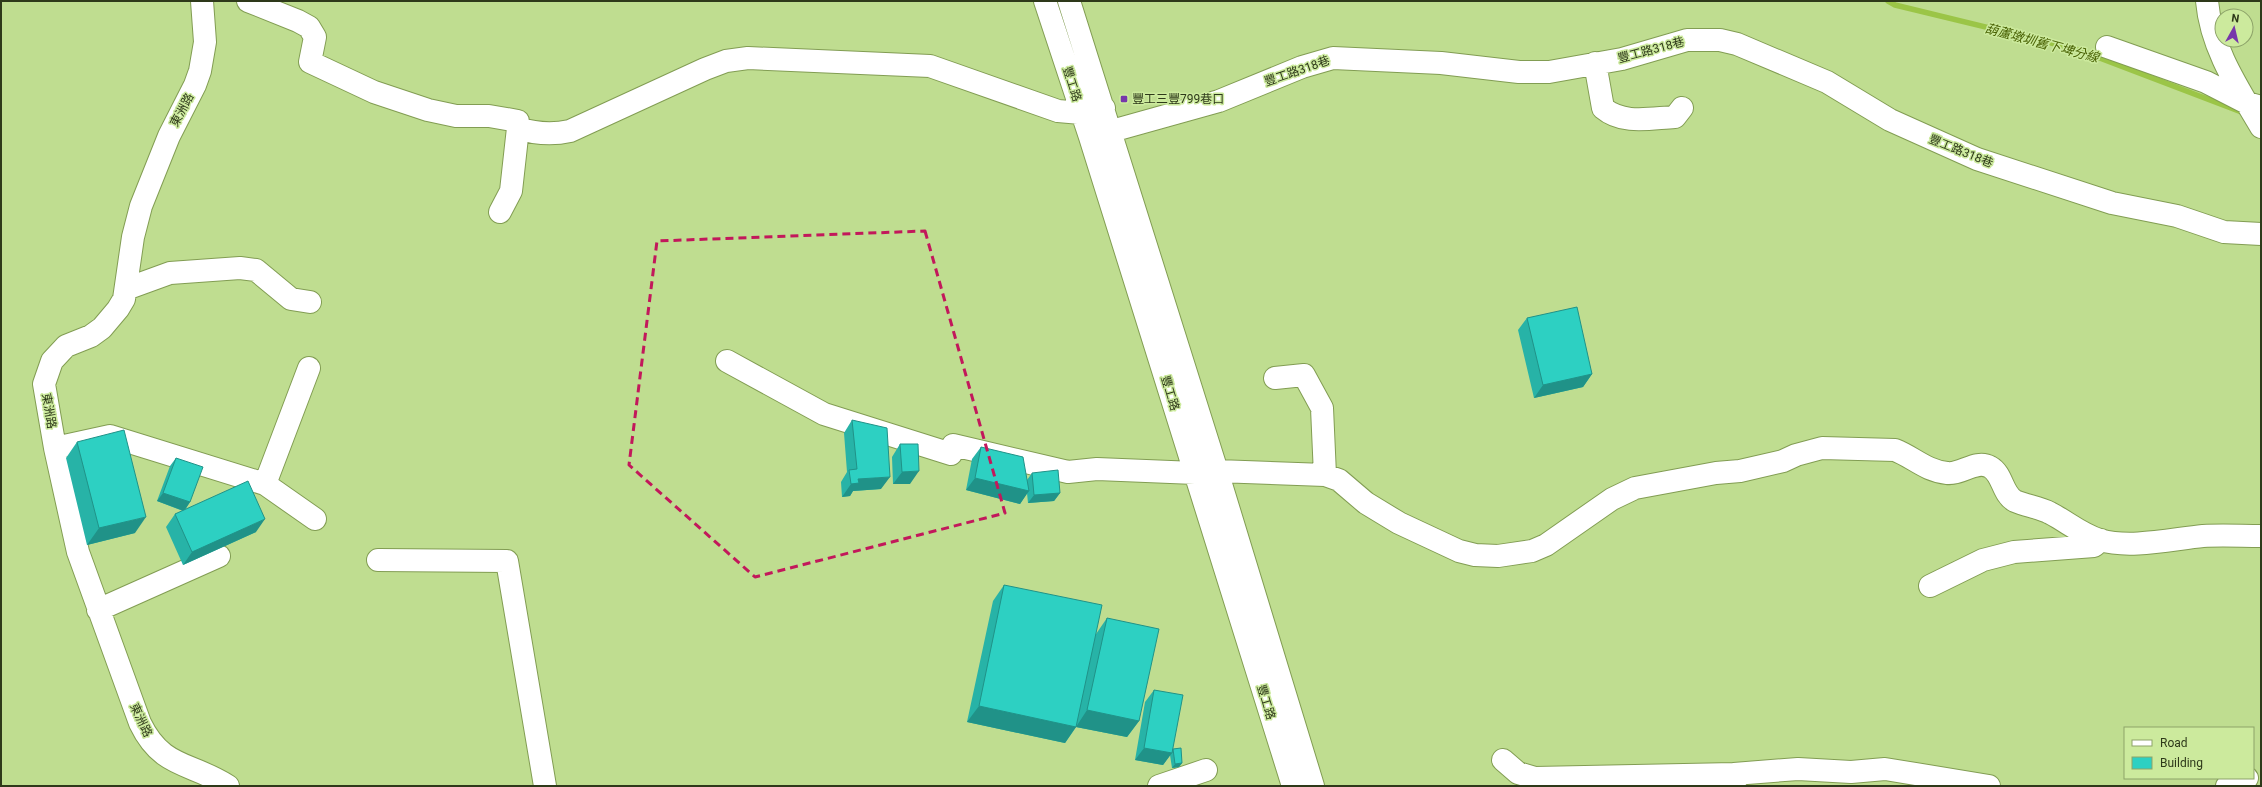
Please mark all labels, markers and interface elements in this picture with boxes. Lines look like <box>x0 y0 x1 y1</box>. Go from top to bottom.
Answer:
north arrow <box>2214 8 2254 48</box>
text: N <box>2231 12 2240 26</box>
water label: 葫蘆墩圳舊下埤分線 <box>1984 21 2102 66</box>
street label: 豐工路318巷 <box>1616 34 1686 66</box>
street label: 豐工路318巷 <box>1262 53 1332 89</box>
street label: 豐工路 <box>1060 65 1084 103</box>
street label: 東洲路 <box>167 91 197 129</box>
place label: 豐工三豐799巷口 <box>1132 92 1224 106</box>
marker: 豐工三豐799巷口 <box>1119 94 1129 104</box>
street label: 豐工路318巷 <box>1927 132 1995 170</box>
street label: 豐工路 <box>1158 374 1182 412</box>
street label: 東洲路 <box>39 392 59 430</box>
street label: 豐工路 <box>1254 683 1278 721</box>
street label: 東洲路 <box>127 701 155 739</box>
legend <box>2124 727 2254 779</box>
text: Road <box>2160 736 2188 750</box>
text: Building <box>2160 756 2203 770</box>

